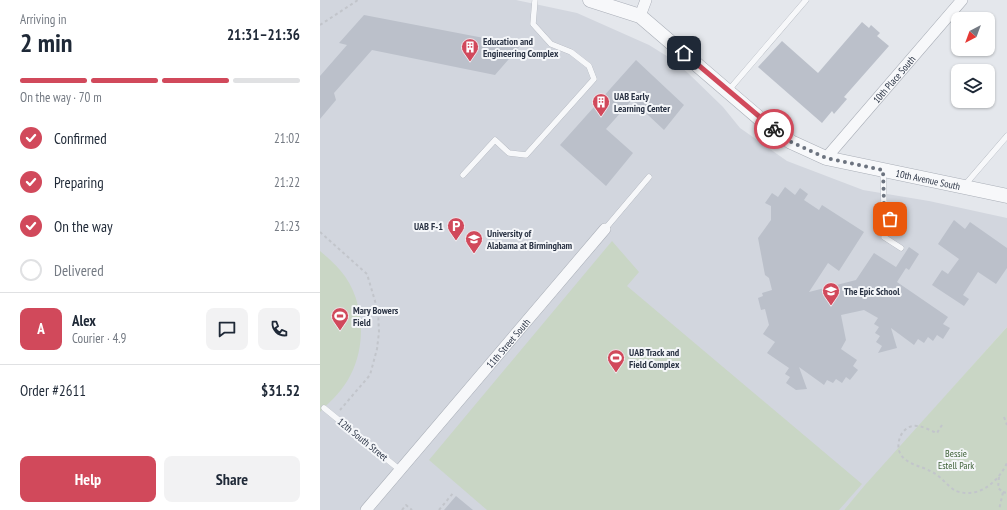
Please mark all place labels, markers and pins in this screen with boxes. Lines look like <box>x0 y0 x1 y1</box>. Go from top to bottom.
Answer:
place label: Education and Engineering Complex <box>483 35 559 60</box>
pin <box>667 36 701 70</box>
building icon: Education and Engineering Complex <box>460 37 480 62</box>
place label: UAB Early Learning Center <box>614 90 670 115</box>
building icon: UAB Early Learning Center <box>591 92 611 117</box>
pin <box>873 202 907 236</box>
parking icon: UAB F-1 <box>446 216 466 241</box>
place label: UAB F-1 <box>414 220 443 233</box>
place label: University of Alabama at Birmingham <box>486 227 573 252</box>
school or university icon: University of Alabama at Birmingham <box>464 229 484 254</box>
school or university icon: The Epic School <box>821 281 841 306</box>
place label: The Epic School <box>844 285 900 298</box>
place label: Mary Bowers Field <box>353 304 399 329</box>
sports icon: Mary Bowers Field <box>330 306 350 331</box>
place label: UAB Track and Field Complex <box>629 346 680 371</box>
sports icon: UAB Track and Field Complex <box>606 348 626 373</box>

